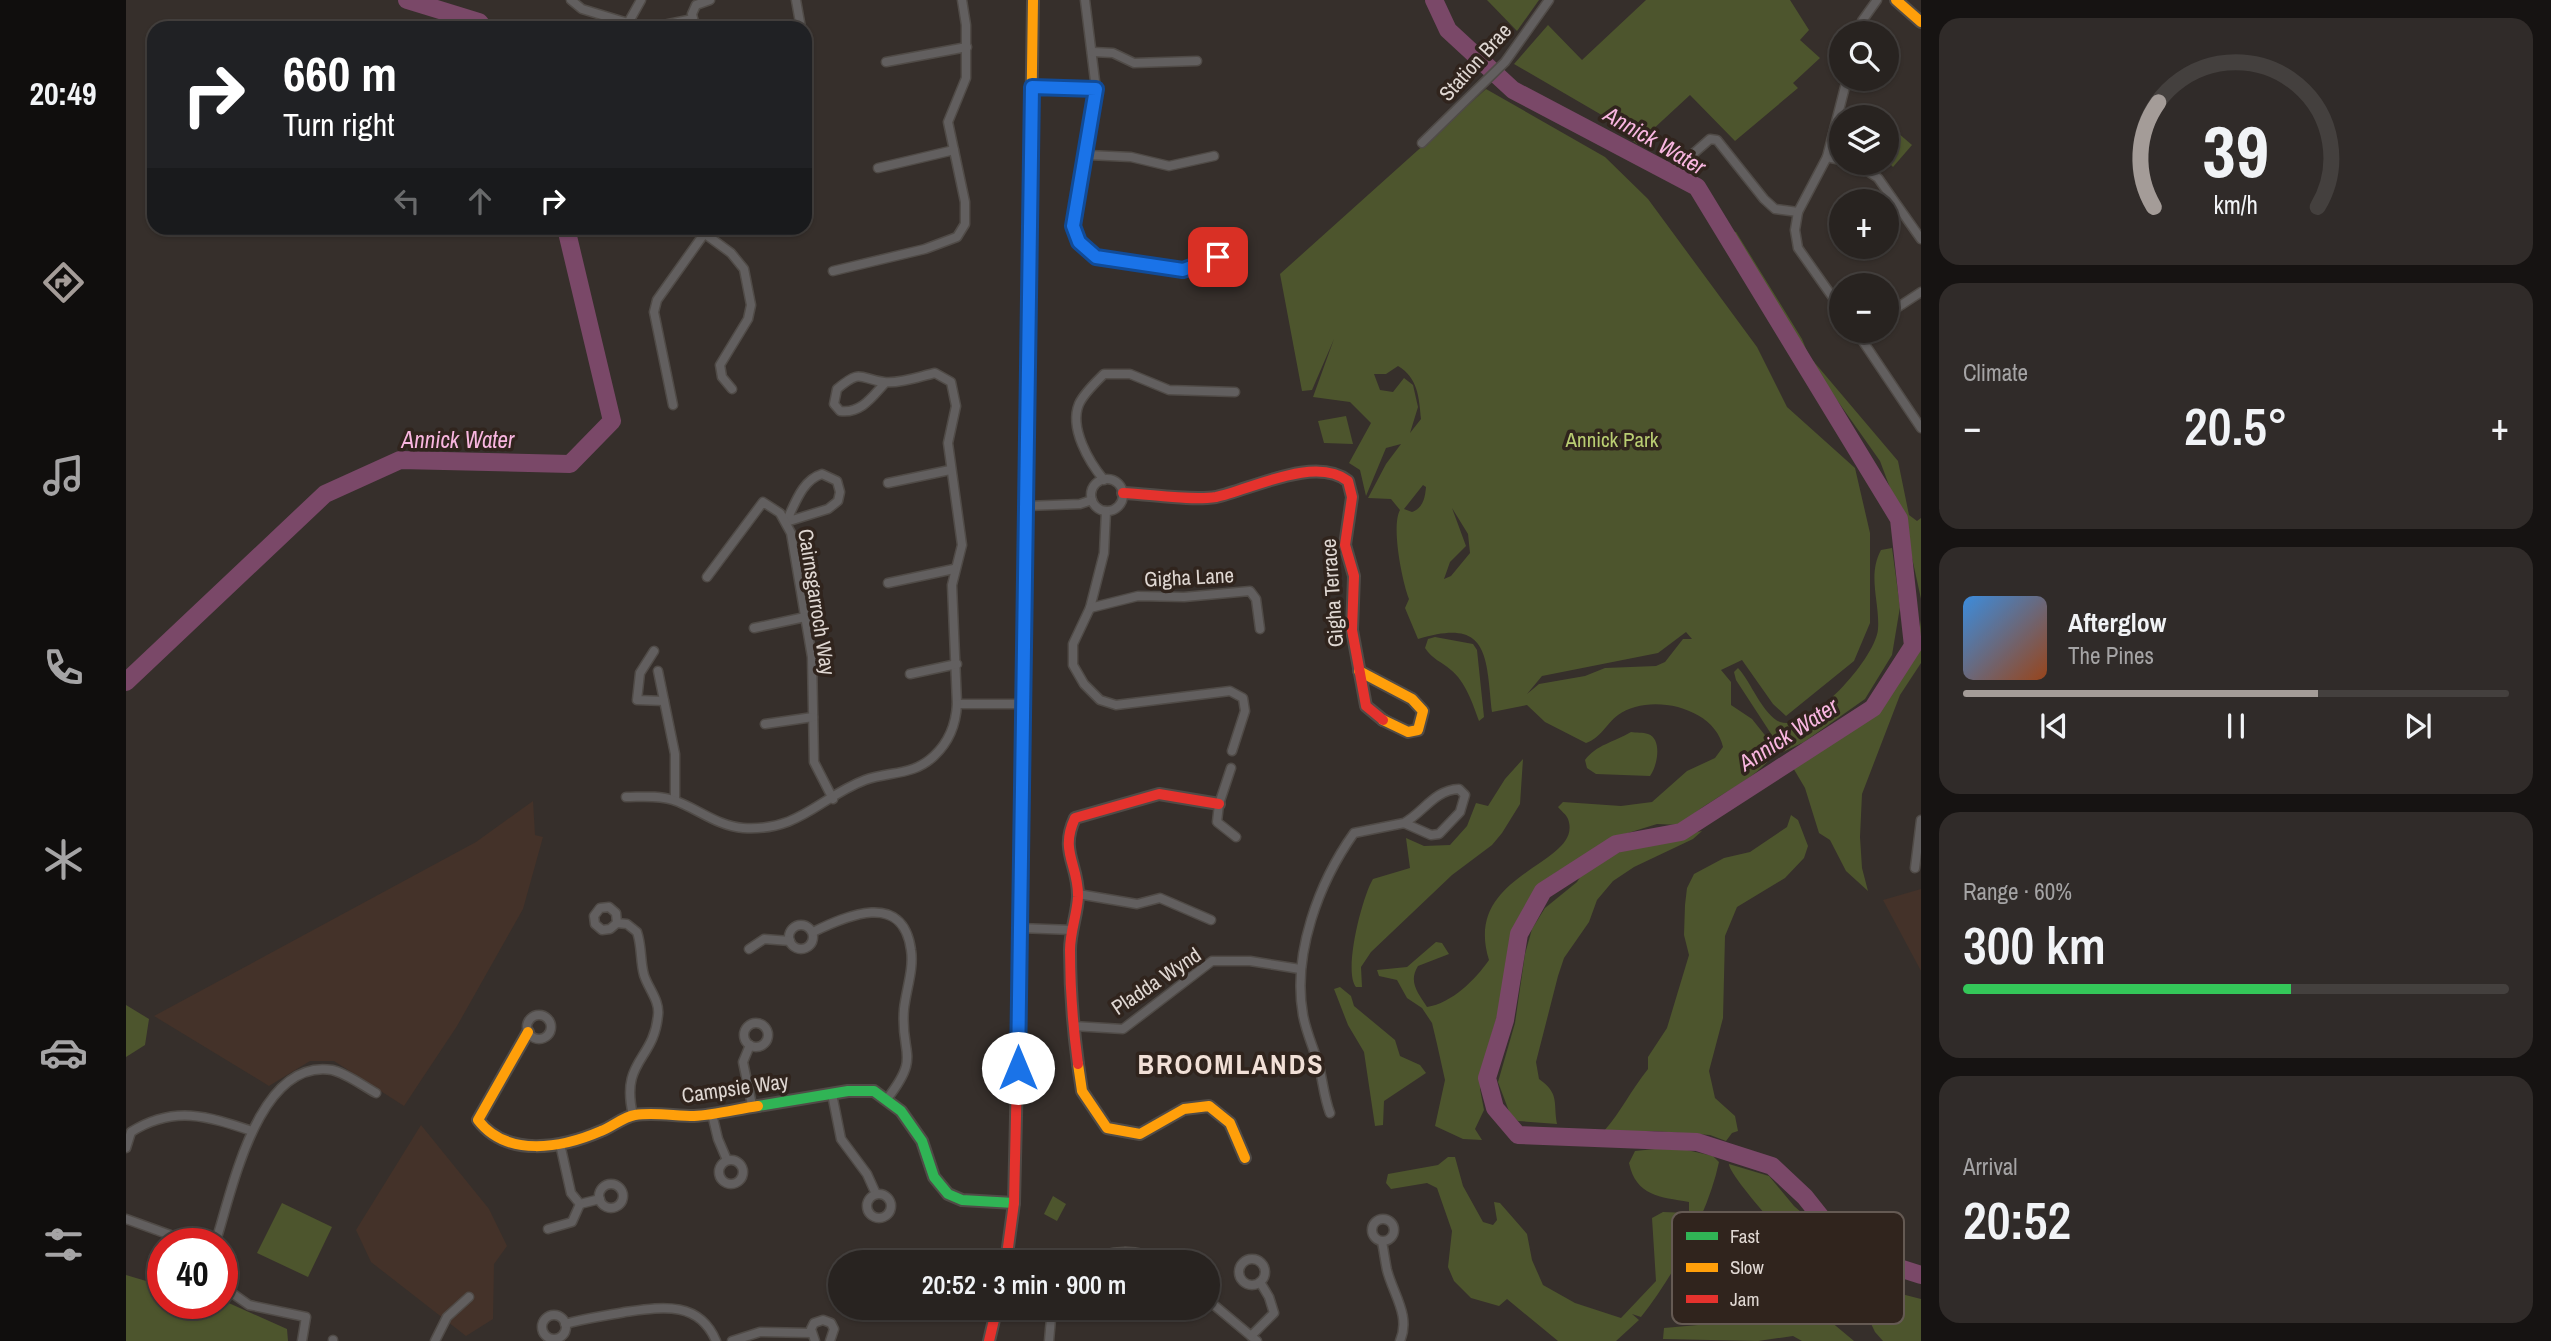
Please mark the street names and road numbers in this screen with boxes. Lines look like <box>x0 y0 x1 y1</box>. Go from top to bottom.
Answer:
street label: Station Brae <box>1432 17 1518 107</box>
street label: Cairnsgarroch Way <box>791 527 843 678</box>
street label: Gigha Terrace <box>1314 538 1350 648</box>
street label: Gigha Lane <box>1143 560 1235 594</box>
street label: Pladda Wynd <box>1105 940 1207 1022</box>
street label: Campsie Way <box>680 1066 791 1110</box>

